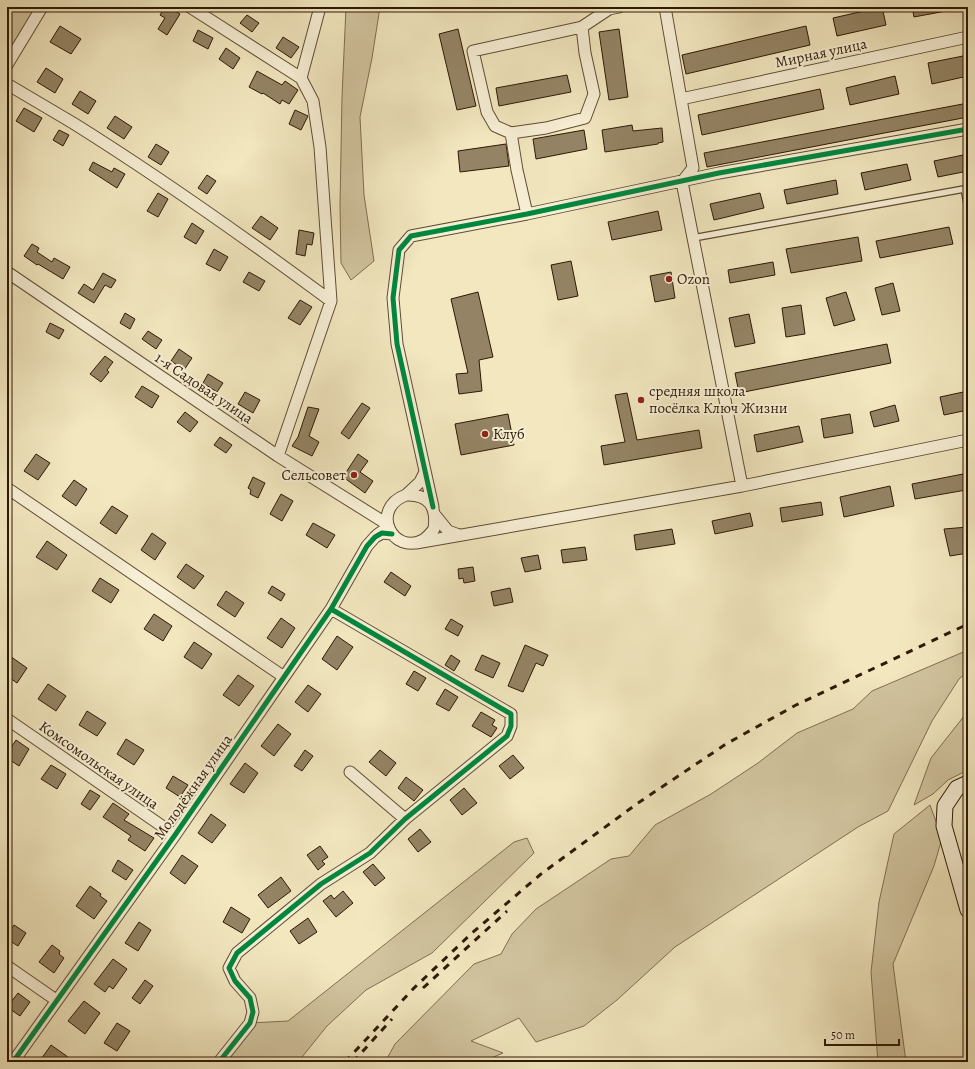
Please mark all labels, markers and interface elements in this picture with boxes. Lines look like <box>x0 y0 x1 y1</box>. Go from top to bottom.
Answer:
street label: Мирная улица <box>773 33 869 72</box>
place label: Ozon <box>677 269 710 289</box>
marker: Ozon <box>664 274 674 284</box>
street label: 1-я Садовая улица <box>151 348 257 428</box>
place label: средняя школа посёлка Ключ Жизни <box>649 381 788 418</box>
marker: средняя школа посёлка Ключ Жизни <box>636 395 646 405</box>
place label: Клуб <box>493 424 525 444</box>
marker: Клуб <box>480 429 490 439</box>
place label: Сельсовет <box>282 465 346 485</box>
marker: Сельсовет <box>349 470 359 480</box>
street label: Комсомольская улица <box>35 716 163 814</box>
street label: Молодёжная улица <box>149 730 237 844</box>
scale bar <box>825 1021 899 1047</box>
text: 50 m <box>831 1027 855 1043</box>

